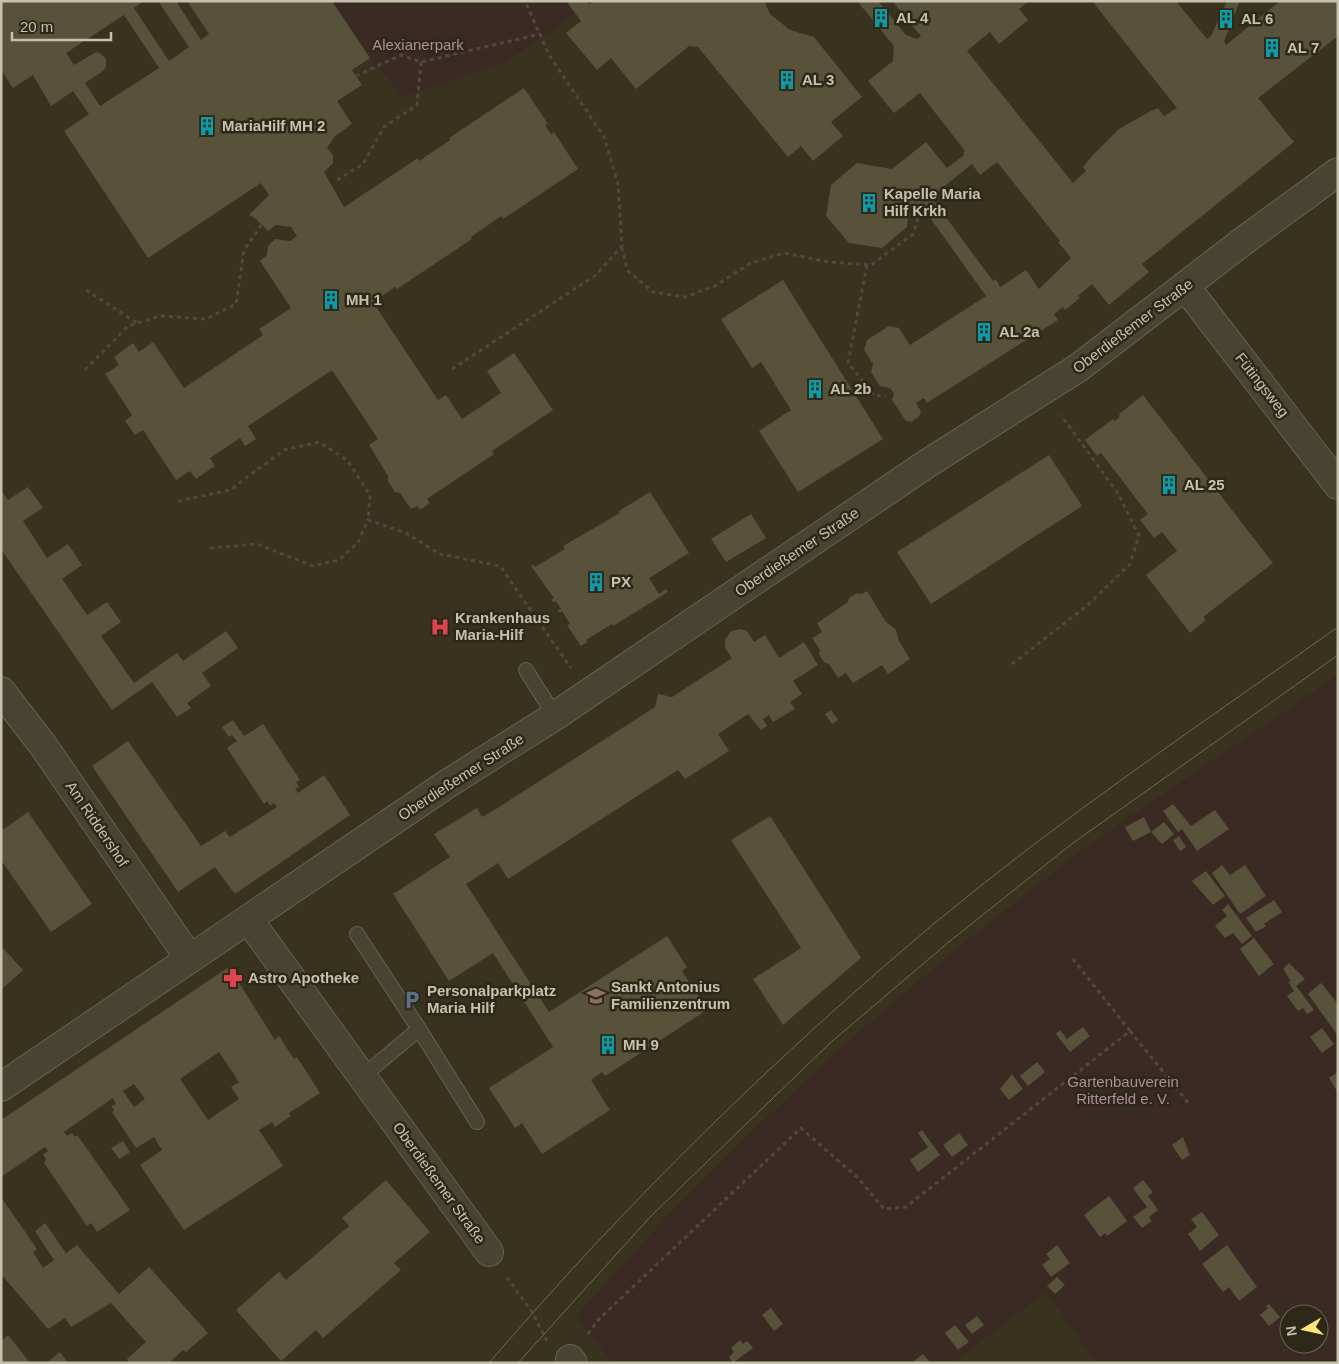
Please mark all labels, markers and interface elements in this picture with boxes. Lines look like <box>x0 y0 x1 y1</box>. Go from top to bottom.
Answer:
building icon: AL 4 <box>870 7 892 29</box>
building icon: AL 6 <box>1215 8 1237 30</box>
place label: AL 4 <box>896 9 929 26</box>
scale bar <box>12 10 111 42</box>
place label: AL 6 <box>1241 10 1273 27</box>
text: 20 m <box>20 18 53 35</box>
park label: Alexianerpark <box>372 36 464 53</box>
building icon: AL 7 <box>1261 37 1283 59</box>
place label: AL 7 <box>1287 39 1319 56</box>
building icon: AL 3 <box>776 69 798 91</box>
place label: AL 3 <box>802 71 834 88</box>
building icon: MariaHilf MH 2 <box>196 115 218 137</box>
place label: MariaHilf MH 2 <box>222 117 325 134</box>
place label: Kapelle Maria Hilf Krkh <box>884 185 981 219</box>
building icon: Kapelle Maria Hilf Krkh <box>858 192 880 214</box>
street label: Oberdießemer Straße <box>1069 275 1196 376</box>
building icon: MH 1 <box>320 289 342 311</box>
place label: MH 1 <box>346 291 382 308</box>
building icon: AL 2a <box>973 321 995 343</box>
place label: AL 2a <box>999 323 1040 340</box>
street label: Fütingsweg <box>1232 349 1293 420</box>
building icon: AL 2b <box>804 378 826 400</box>
place label: AL 2b <box>830 380 871 397</box>
building icon: AL 25 <box>1158 474 1180 496</box>
place label: AL 25 <box>1184 476 1225 493</box>
street label: Oberdießemer Straße <box>731 504 862 599</box>
building icon: PX <box>585 571 607 593</box>
place label: PX <box>611 573 631 590</box>
place label: Krankenhaus Maria-Hilf <box>455 609 550 643</box>
hospital icon: Krankenhaus Maria-Hilf <box>429 616 451 638</box>
street label: Oberdießemer Straße <box>395 730 527 823</box>
street label: Am Riddershof <box>63 778 133 870</box>
pharmacy icon: Astro Apotheke <box>222 967 244 989</box>
place label: Astro Apotheke <box>248 969 359 986</box>
place label: Sankt Antonius Familienzentrum <box>611 978 730 1012</box>
place label: Personalparkplatz Maria Hilf <box>427 982 556 1016</box>
school or university icon: Sankt Antonius Familienzentrum <box>585 985 607 1007</box>
parking icon: Personalparkplatz Maria Hilf <box>401 989 423 1011</box>
building icon: MH 9 <box>597 1034 619 1056</box>
place label: MH 9 <box>623 1036 659 1053</box>
park label: Gartenbauverein Ritterfeld e. V. <box>1067 1073 1179 1107</box>
street label: Oberdießemer Straße <box>390 1119 489 1247</box>
north arrow <box>1279 1304 1329 1354</box>
text: N <box>1282 1325 1300 1337</box>

